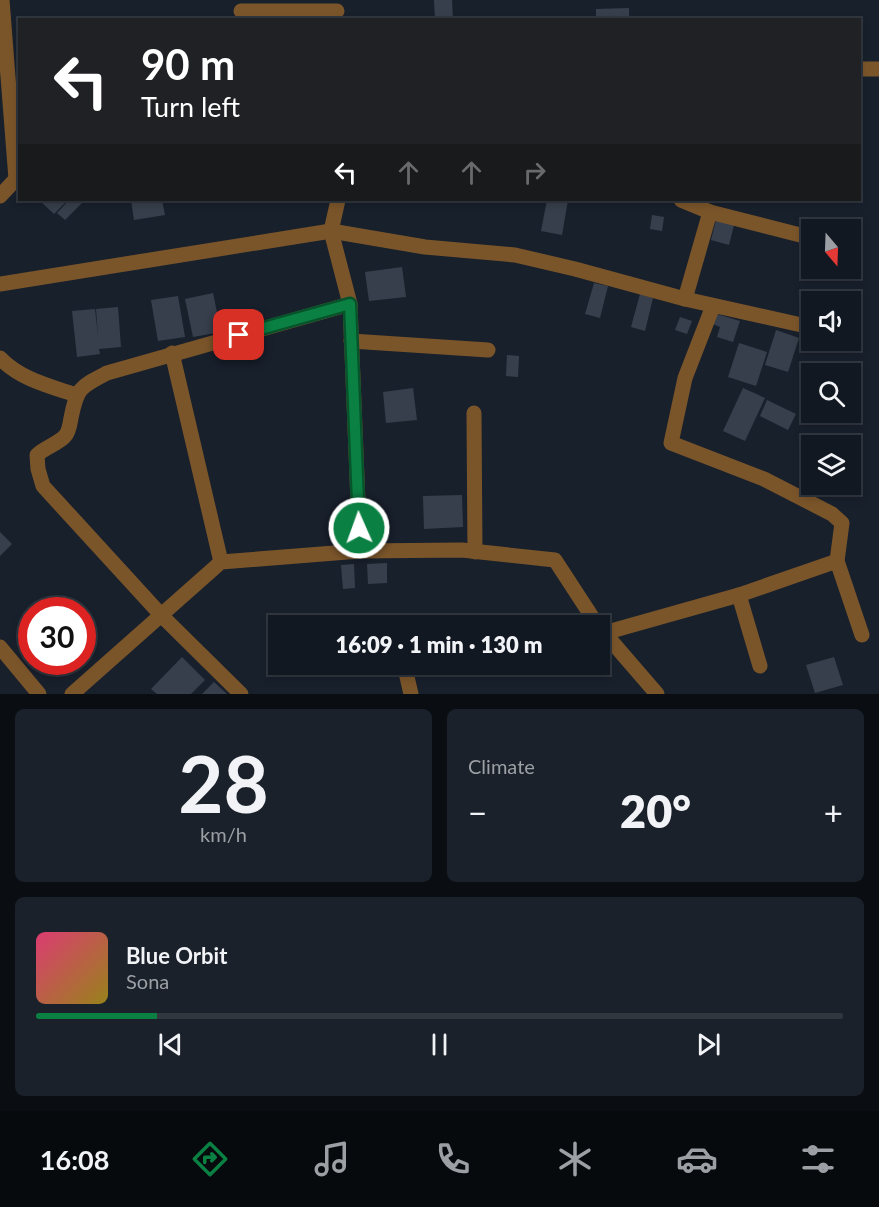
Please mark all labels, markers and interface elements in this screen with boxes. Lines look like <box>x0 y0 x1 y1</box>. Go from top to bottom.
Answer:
text: 90 m <box>141 39 235 89</box>
icon: left <box>42 42 120 120</box>
text: Turn left <box>141 90 240 123</box>
icon: left <box>329 156 362 189</box>
icon: ahead <box>392 156 425 189</box>
icon: ahead <box>455 156 488 189</box>
icon: right <box>518 156 551 189</box>
north arrow <box>801 219 861 279</box>
map controls <box>801 219 861 495</box>
button: sound <box>801 291 861 351</box>
pin <box>213 309 264 360</box>
icon: arrive <box>222 318 255 351</box>
button: search <box>801 363 861 423</box>
button: layers <box>801 435 861 495</box>
position arrow <box>327 496 391 560</box>
speed limit sign: 30 <box>18 597 96 675</box>
text: 16:09 · 1 min · 130 m <box>336 631 542 658</box>
text: 28 <box>178 736 269 830</box>
text: Climate <box>468 754 535 778</box>
text: 20° <box>620 784 691 838</box>
text: − <box>468 792 487 832</box>
text: + <box>824 792 843 832</box>
text: km/h <box>200 822 247 846</box>
text: Blue Orbit <box>126 942 227 969</box>
text: Sona <box>126 969 169 993</box>
icon: previous <box>154 1028 187 1061</box>
icon: pause <box>423 1028 456 1061</box>
icon: next <box>692 1028 725 1061</box>
icon: directions <box>189 1138 231 1180</box>
icon: music <box>311 1138 353 1180</box>
icon: phone <box>432 1138 474 1180</box>
icon: climate <box>554 1138 596 1180</box>
icon: car <box>676 1138 718 1180</box>
icon: filters <box>797 1138 839 1180</box>
text: 16:08 <box>40 1143 109 1176</box>

